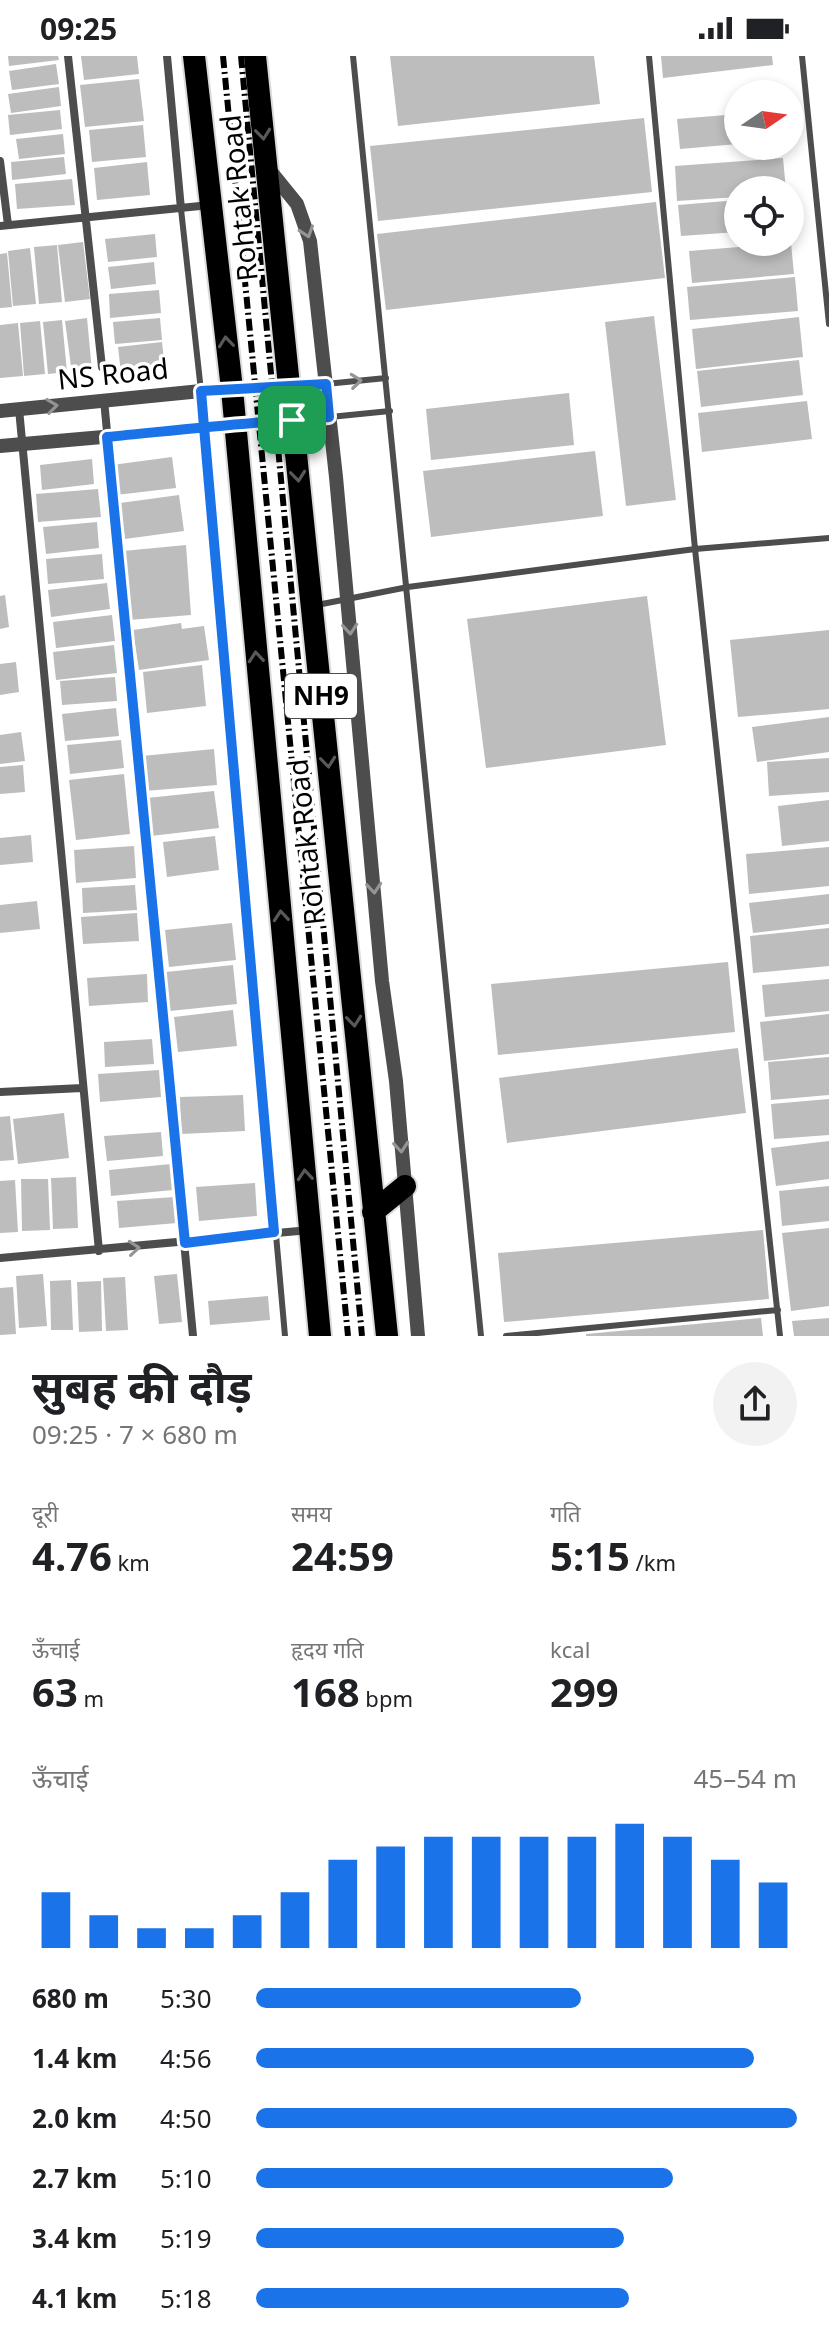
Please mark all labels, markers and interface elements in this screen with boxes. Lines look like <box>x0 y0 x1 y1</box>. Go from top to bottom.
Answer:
text: 09:25 <box>40 8 117 49</box>
north arrow <box>724 80 804 160</box>
map controls <box>724 80 804 256</box>
street label: Rohtak Road <box>210 113 266 283</box>
one-way arrow <box>254 127 271 140</box>
button: locate <box>724 176 804 256</box>
one-way arrow <box>297 224 313 238</box>
one-way arrow <box>218 336 235 349</box>
street label: NS Road <box>56 348 170 398</box>
one-way arrow <box>350 373 363 390</box>
pin <box>258 386 326 454</box>
one-way arrow <box>46 397 59 414</box>
icon: arrive <box>270 398 314 442</box>
one-way arrow <box>289 470 306 483</box>
one-way arrow <box>342 623 359 636</box>
one-way arrow <box>248 650 265 663</box>
road number: NH9 <box>285 674 357 718</box>
one-way arrow <box>319 756 336 769</box>
street label: Rohtak Road <box>277 757 333 927</box>
one-way arrow <box>365 882 382 895</box>
one-way arrow <box>272 909 289 922</box>
one-way arrow <box>345 1015 362 1028</box>
one-way arrow <box>393 1141 410 1154</box>
one-way arrow <box>296 1168 313 1181</box>
one-way arrow <box>128 1239 141 1256</box>
text: सुबह की दौड़ <box>32 1356 252 1416</box>
button: share <box>713 1362 797 1446</box>
text: 09:25 · 7 × 680 m <box>32 1416 238 1452</box>
text: दूरी <box>32 1498 58 1528</box>
text: समय <box>291 1498 332 1528</box>
text: गति <box>550 1498 581 1528</box>
text: 4.76 <box>32 1528 112 1583</box>
text: 24:59 <box>291 1528 394 1583</box>
text: 5:15 <box>550 1528 630 1583</box>
text: km <box>112 1547 150 1577</box>
text: /km <box>630 1547 676 1577</box>
text: ऊँचाई <box>32 1634 80 1664</box>
text: हृदय गति <box>291 1634 364 1664</box>
text: kcal <box>550 1634 590 1664</box>
text: 63 <box>32 1664 78 1719</box>
text: 168 <box>291 1664 360 1719</box>
text: 299 <box>550 1664 619 1719</box>
text: m <box>78 1683 104 1713</box>
text: bpm <box>360 1683 413 1713</box>
text: ऊँचाई <box>32 1760 88 1796</box>
text: 45–54 m <box>693 1760 797 1796</box>
text: 680 m <box>32 1980 109 2016</box>
text: 5:30 <box>160 1980 212 2016</box>
text: 1.4 km <box>32 2040 117 2076</box>
text: 4:56 <box>160 2040 212 2076</box>
text: 2.0 km <box>32 2100 117 2136</box>
text: 4:50 <box>160 2100 212 2136</box>
text: 2.7 km <box>32 2160 117 2196</box>
text: 5:10 <box>160 2160 212 2196</box>
text: 3.4 km <box>32 2220 117 2256</box>
text: 5:19 <box>160 2220 212 2256</box>
text: 4.1 km <box>32 2280 117 2316</box>
text: 5:18 <box>160 2280 212 2316</box>

